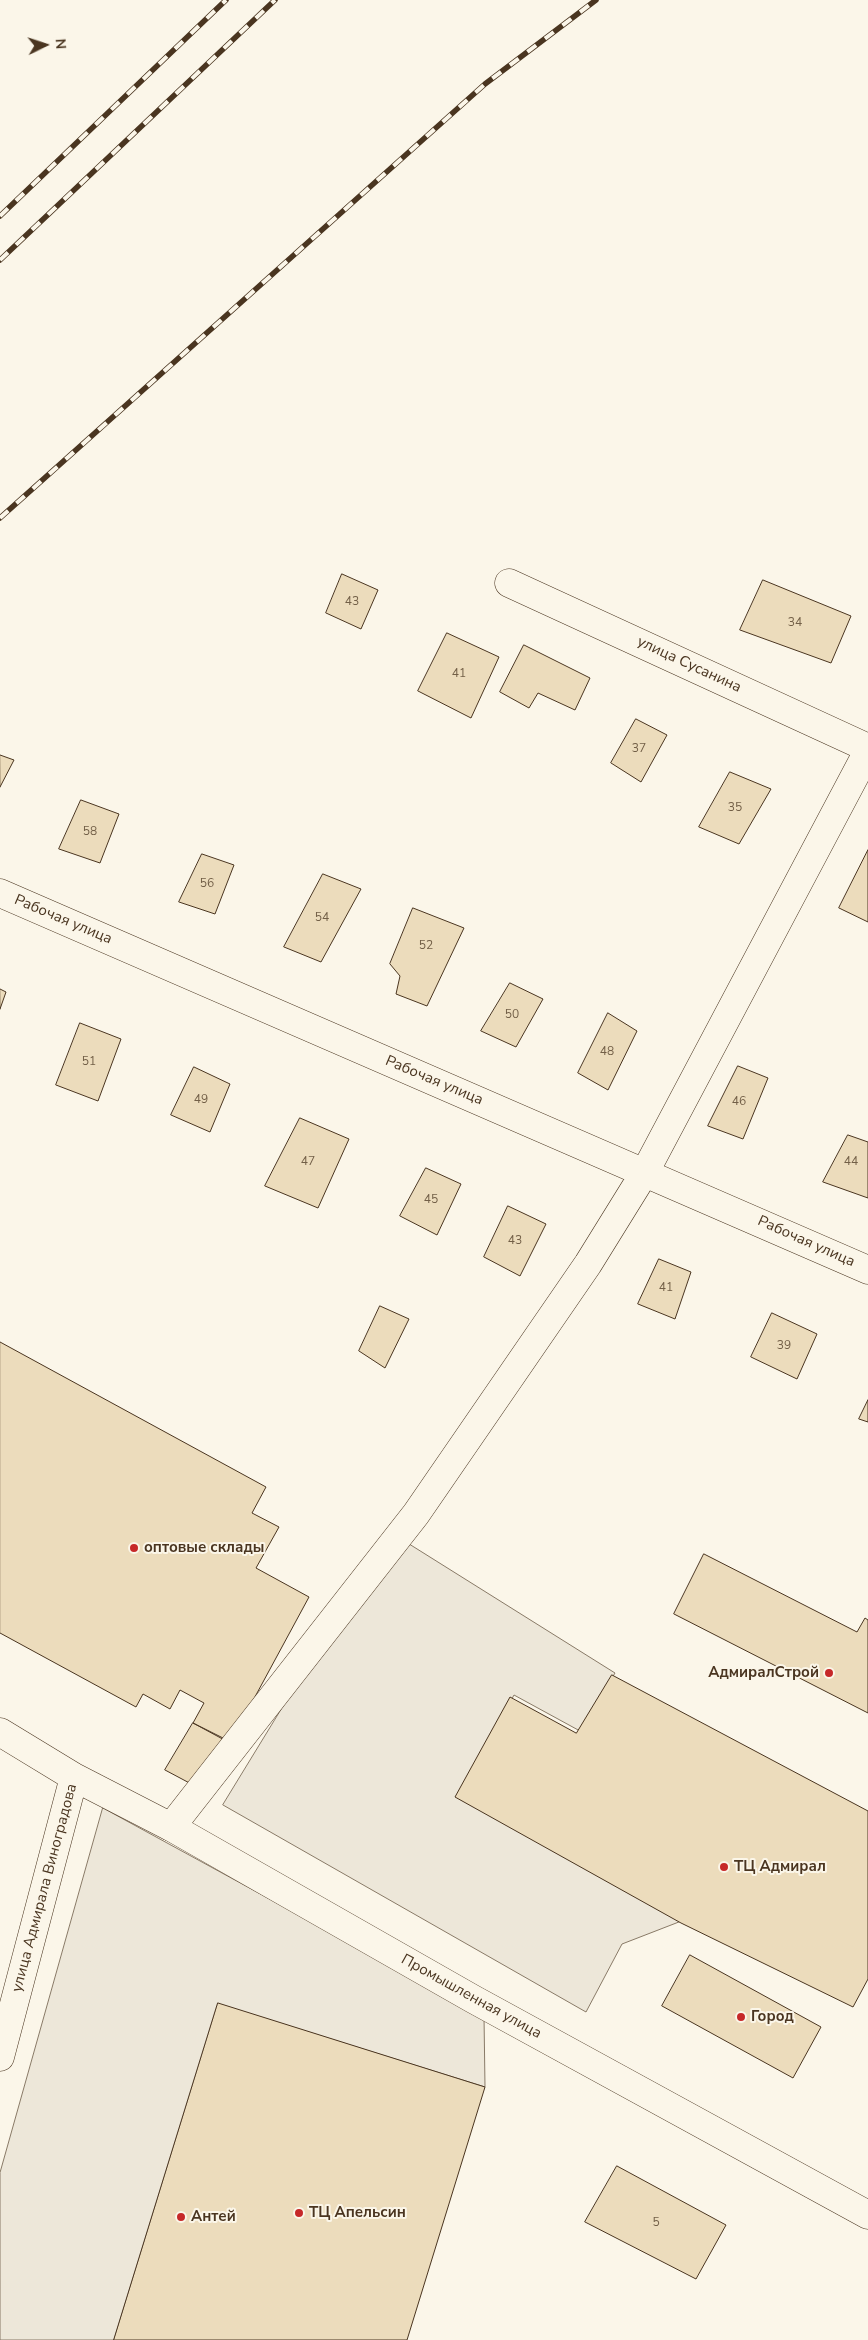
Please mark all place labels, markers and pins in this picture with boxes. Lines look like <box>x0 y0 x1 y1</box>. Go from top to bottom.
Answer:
place label: оптовые склады <box>144 1539 264 1557</box>
marker: оптовые склады <box>128 1542 140 1554</box>
place label: АдмиралСтрой <box>708 1664 819 1682</box>
marker: АдмиралСтрой <box>823 1667 835 1679</box>
place label: ТЦ Адмирал <box>734 1858 826 1876</box>
marker: ТЦ Адмирал <box>718 1861 730 1873</box>
place label: Город <box>751 2008 794 2026</box>
marker: Город <box>735 2011 747 2023</box>
place label: ТЦ Апельсин <box>309 2204 406 2222</box>
marker: ТЦ Апельсин <box>293 2207 305 2219</box>
place label: Антей <box>191 2208 236 2226</box>
marker: Антей <box>175 2211 187 2223</box>

